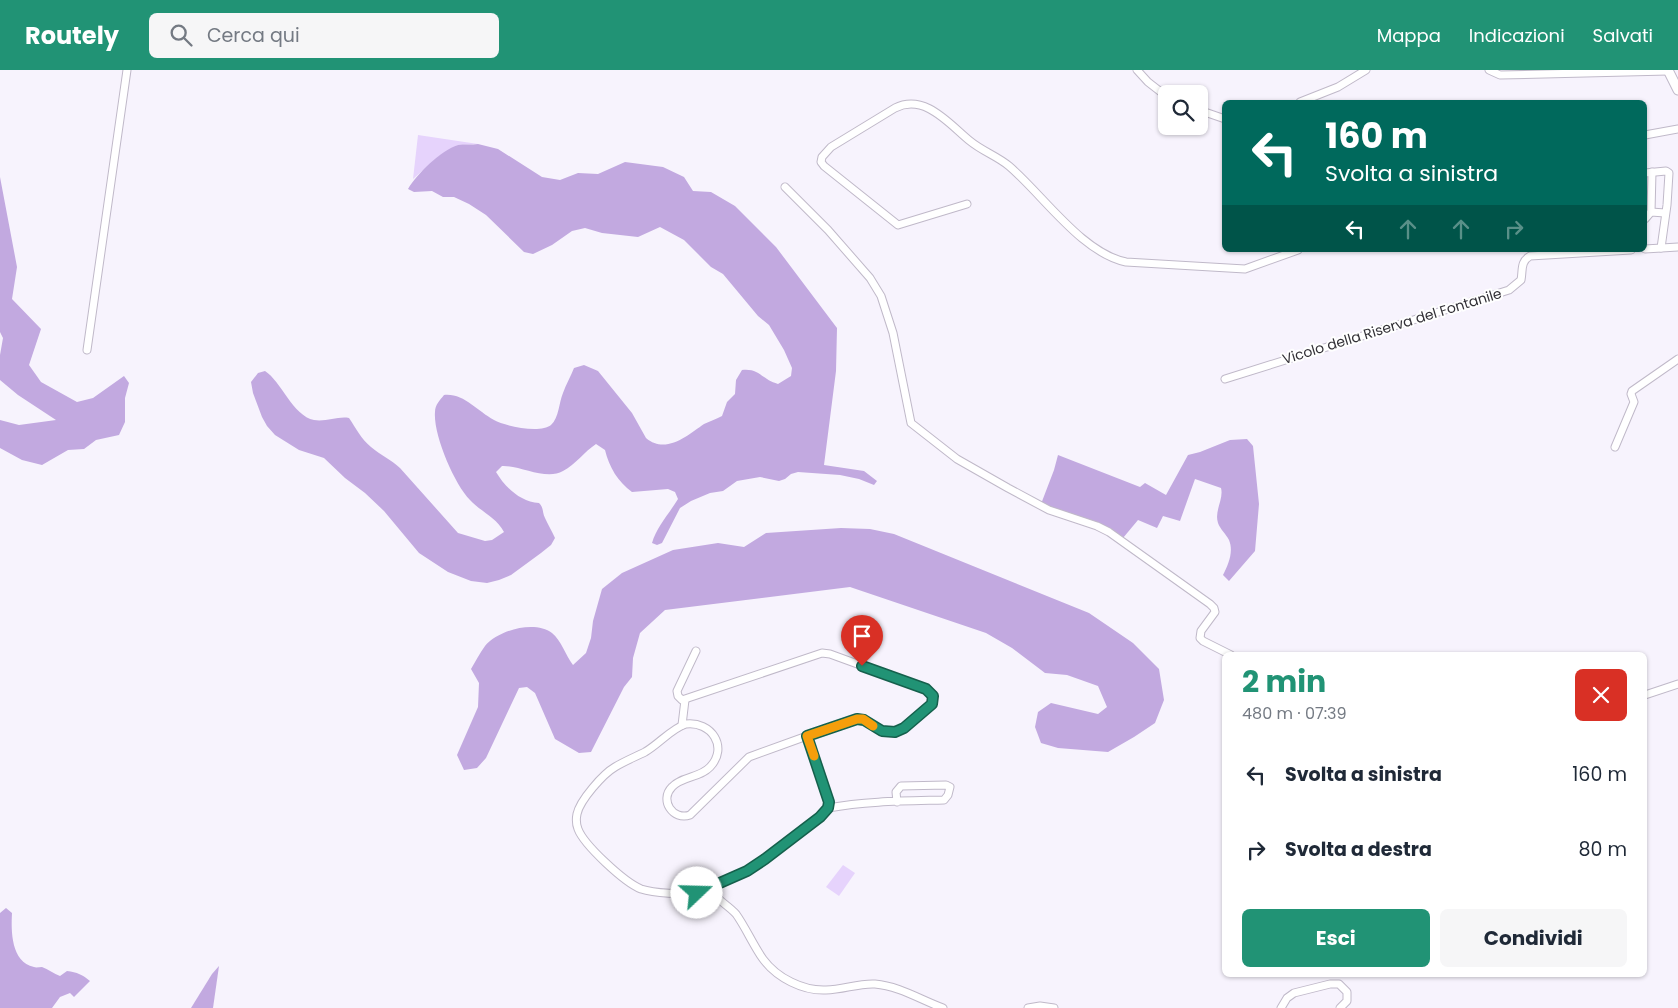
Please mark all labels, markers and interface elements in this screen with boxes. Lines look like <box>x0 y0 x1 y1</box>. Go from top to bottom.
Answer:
search box <box>149 13 499 58</box>
text: Routely <box>25 19 119 52</box>
icon: search <box>167 21 195 49</box>
text: Cerca qui <box>207 22 300 49</box>
text: Mappa <box>1377 23 1441 48</box>
text: Indicazioni <box>1469 23 1565 48</box>
text: Salvati <box>1593 23 1653 48</box>
map controls <box>1158 85 1208 135</box>
button: search <box>1158 85 1208 135</box>
text: 160 m <box>1325 111 1428 160</box>
icon: left <box>1242 120 1307 185</box>
text: Svolta a sinistra <box>1325 158 1498 189</box>
icon: left <box>1341 215 1369 243</box>
icon: ahead <box>1394 215 1422 243</box>
icon: ahead <box>1447 215 1475 243</box>
icon: right <box>1500 215 1528 243</box>
street label: Vicolo della Riserva del Fontanile <box>1280 283 1504 369</box>
pin <box>841 615 883 666</box>
icon: arrive <box>848 622 876 650</box>
text: 2 min <box>1242 660 1326 703</box>
button: close <box>1575 669 1627 721</box>
text: 480 m · 07:39 <box>1242 702 1347 725</box>
icon: left <box>1242 761 1270 789</box>
text: Svolta a sinistra <box>1285 761 1442 788</box>
text: 160 m <box>1572 761 1627 788</box>
icon: right <box>1242 836 1270 864</box>
text: Svolta a destra <box>1285 836 1432 863</box>
text: 80 m <box>1578 836 1627 863</box>
position arrow <box>670 866 722 918</box>
button: Esci <box>1242 909 1430 967</box>
button: Condividi <box>1440 909 1627 967</box>

